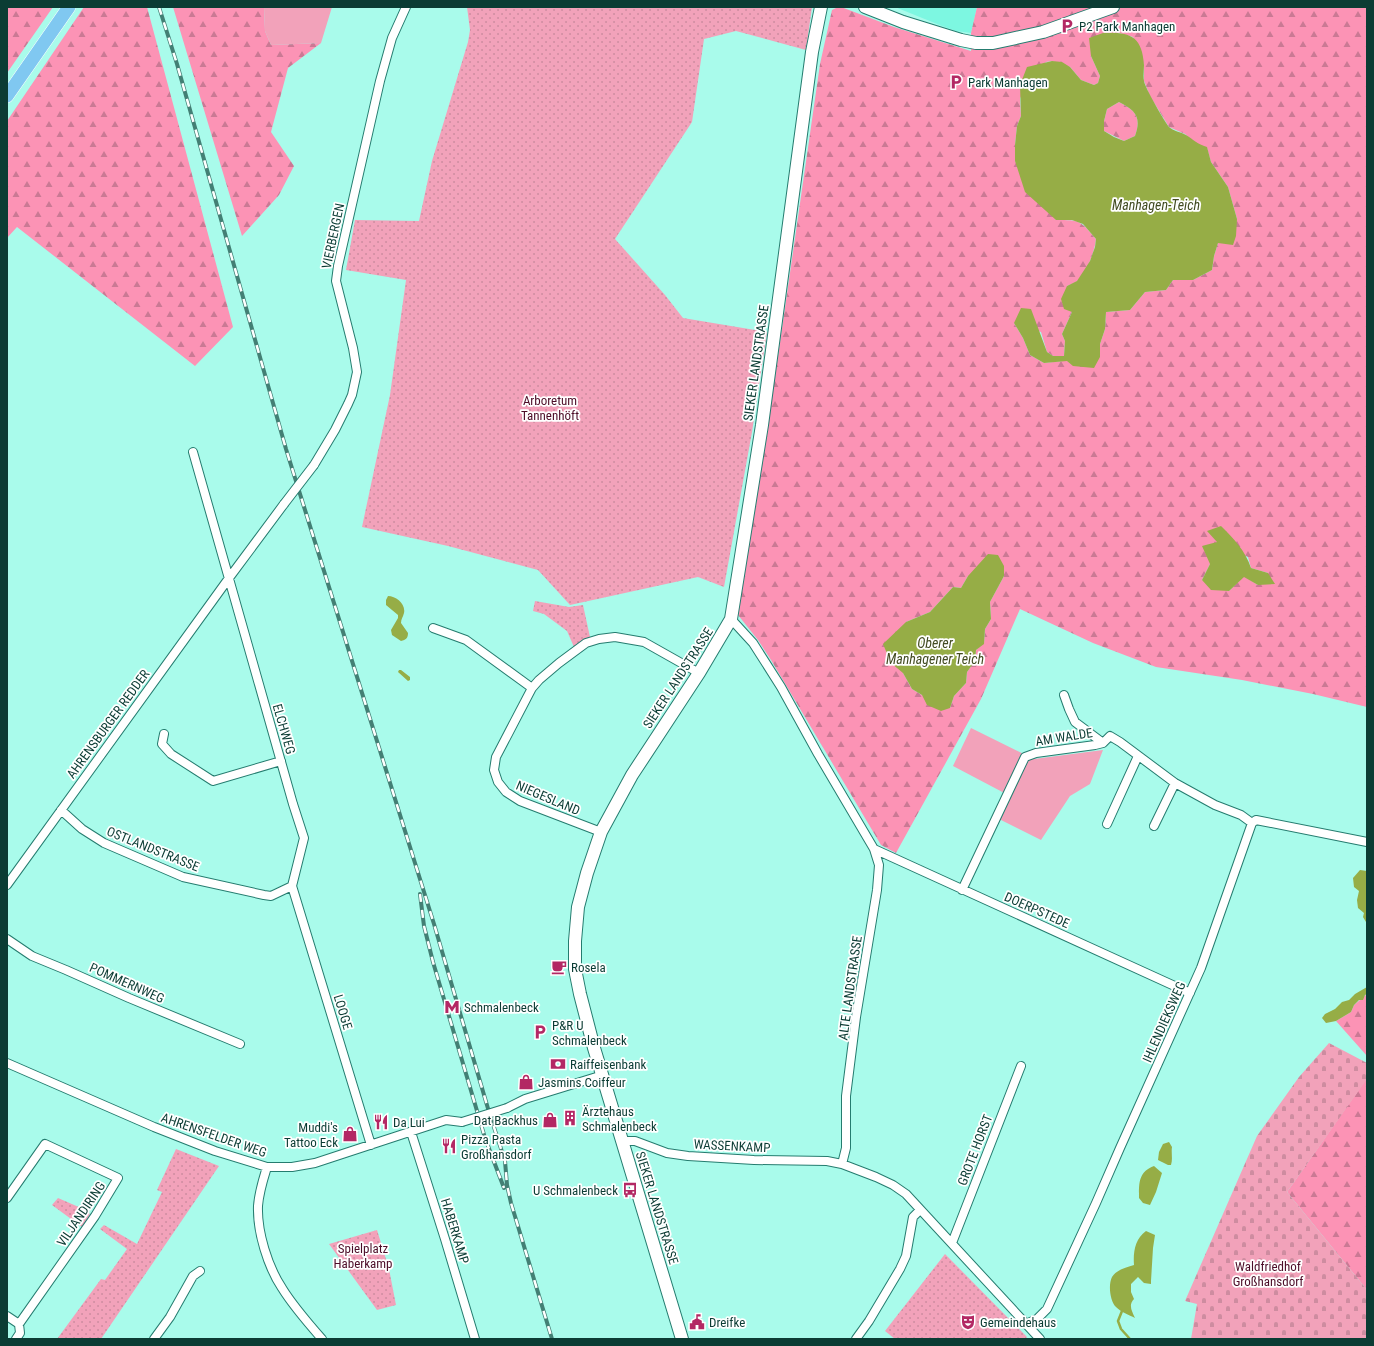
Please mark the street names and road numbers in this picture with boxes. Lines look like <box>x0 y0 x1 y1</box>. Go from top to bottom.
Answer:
street label: VIERBERGEN <box>319 202 347 270</box>
street label: SIEKER LANDSTRASSE <box>740 304 772 422</box>
street label: SIEKER LANDSTRASSE <box>640 625 716 731</box>
street label: AHRENSBURGER REDDER <box>64 667 153 781</box>
street label: ELCHWEG <box>270 702 298 756</box>
street label: AM WALDE <box>1034 725 1094 749</box>
street label: NIEGESLAND <box>514 778 582 818</box>
street label: OSTLANDSTRASSE <box>105 824 201 874</box>
street label: DOERPSTEDE <box>1002 889 1072 931</box>
street label: ALTE LANDSTRASSE <box>835 935 865 1041</box>
street label: POMMERNWEG <box>87 960 167 1006</box>
street label: IHLENDIEKSWEG <box>1139 979 1189 1065</box>
street label: LOOGE <box>331 993 355 1031</box>
street label: AHRENSFELDER WEG <box>159 1110 269 1160</box>
street label: GROTE HORST <box>955 1112 995 1188</box>
street label: WASSENKAMP <box>693 1137 771 1155</box>
street label: SIEKER LANDSTRASSE <box>633 1150 681 1266</box>
street label: VILJANDIRING <box>54 1179 108 1249</box>
street label: HABERKAMP <box>438 1196 472 1266</box>

